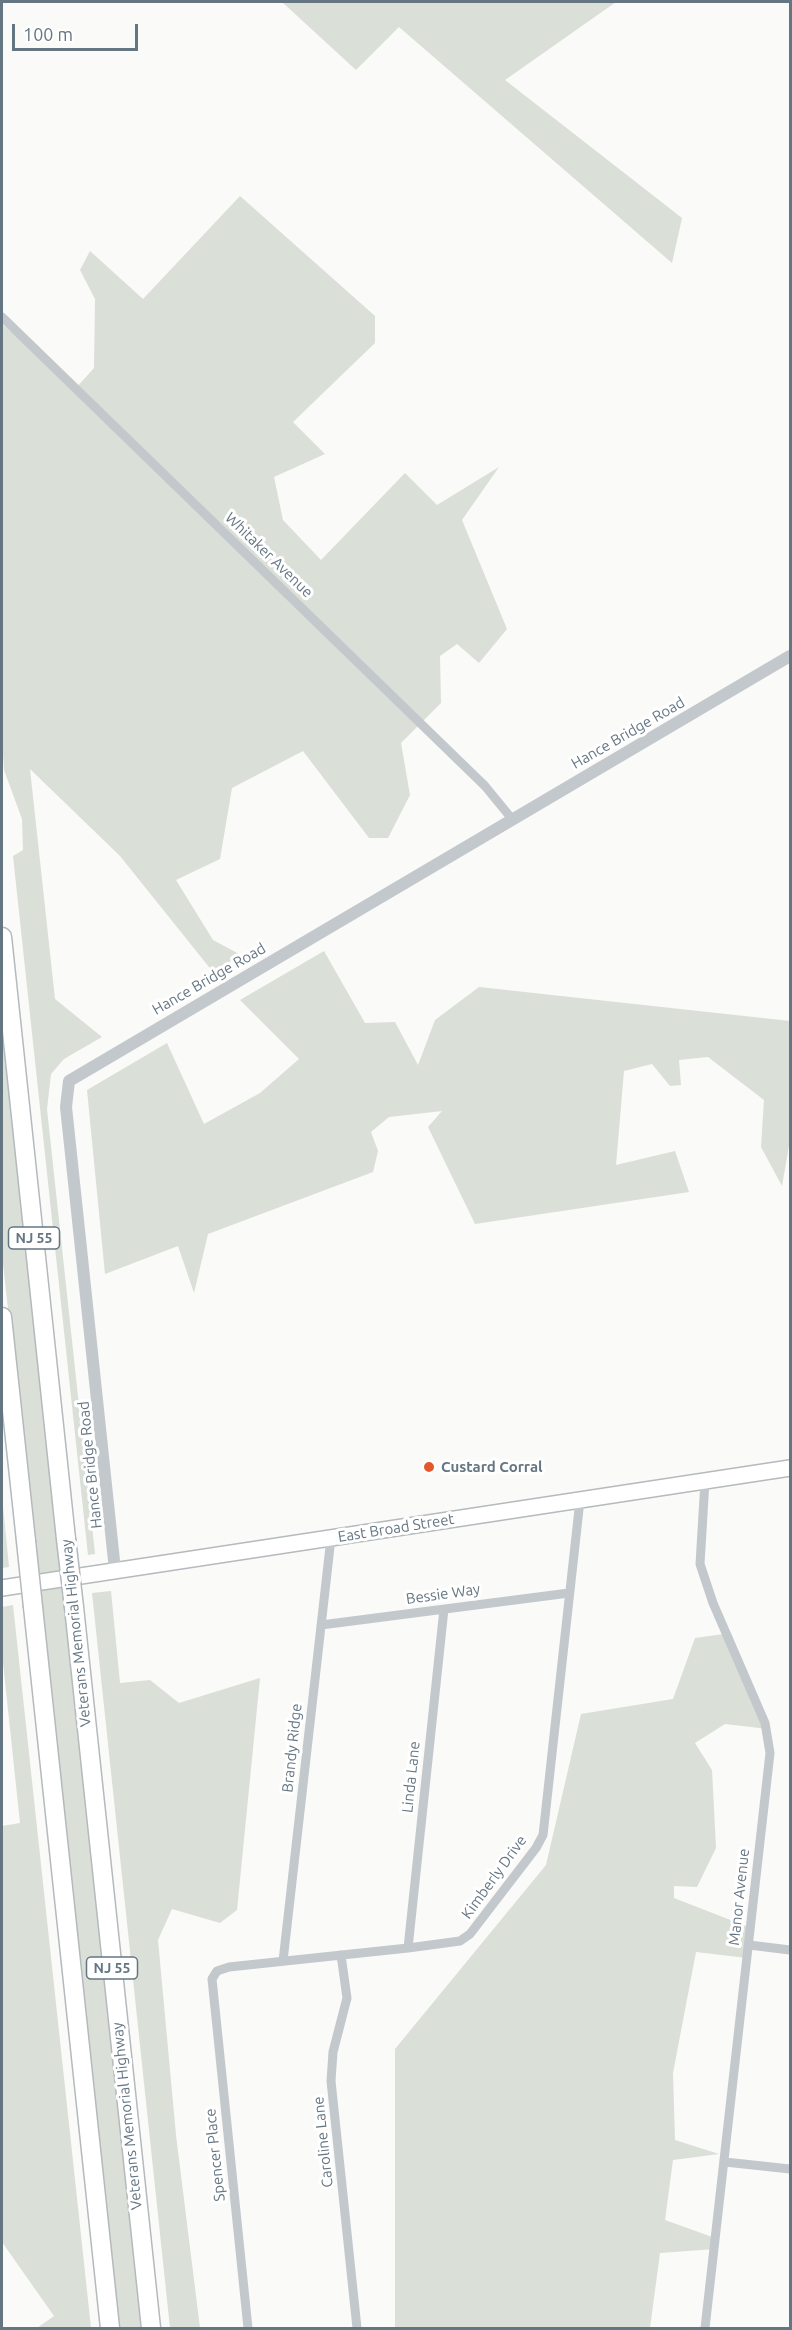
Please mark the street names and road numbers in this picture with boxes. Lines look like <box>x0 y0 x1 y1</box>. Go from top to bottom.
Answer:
street label: Whitaker Avenue <box>221 509 317 601</box>
street label: Hance Bridge Road <box>568 693 688 773</box>
street label: Hance Bridge Road <box>149 939 269 1019</box>
road number: NJ 55 <box>9 1227 60 1249</box>
street label: Hance Bridge Road <box>74 1400 106 1530</box>
street label: East Broad Street <box>336 1510 456 1546</box>
street label: Veterans Memorial Highway <box>57 1538 95 1728</box>
street label: Bessie Way <box>405 1580 481 1608</box>
street label: Brandy Ridge <box>278 1703 306 1793</box>
street label: Linda Lane <box>398 1740 424 1814</box>
street label: Kimberly Drive <box>458 1832 530 1922</box>
street label: Manor Avenue <box>725 1847 753 1947</box>
road number: NJ 55 <box>86 1957 138 1979</box>
street label: Veterans Memorial Highway <box>108 2021 146 2211</box>
street label: Caroline Lane <box>309 2096 337 2188</box>
street label: Spencer Place <box>201 2107 229 2203</box>

